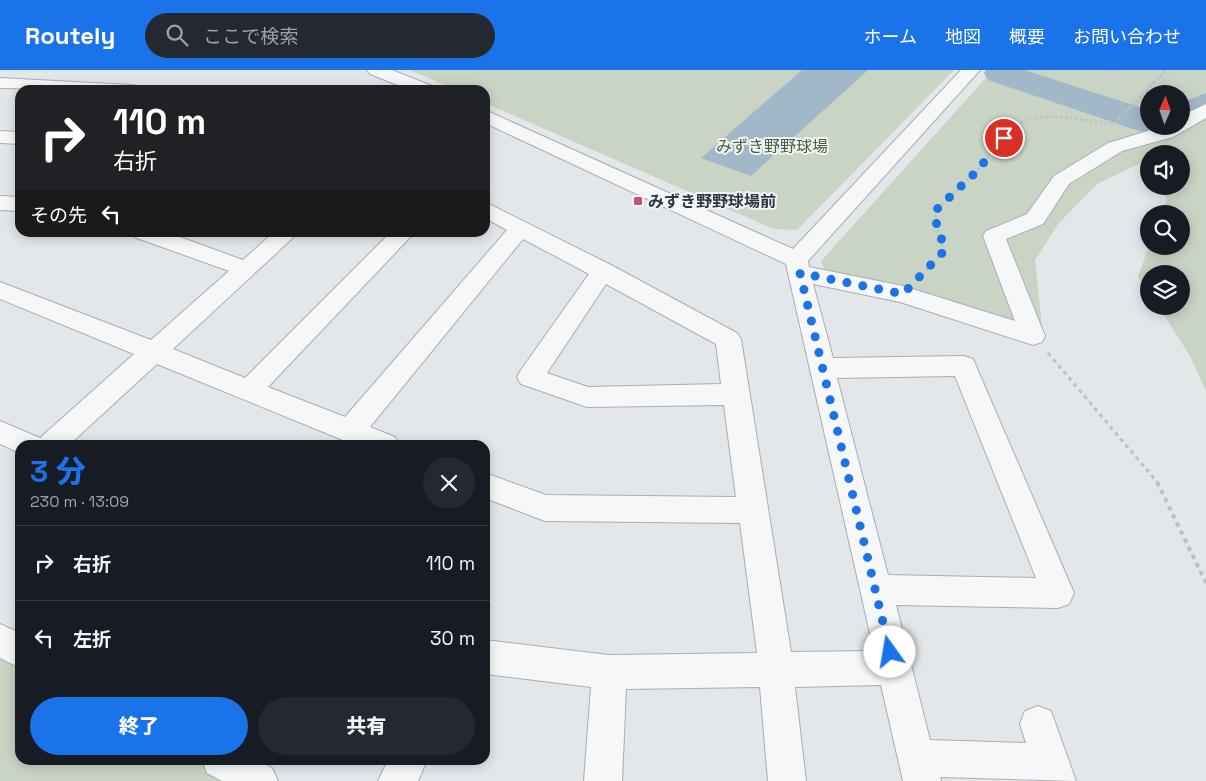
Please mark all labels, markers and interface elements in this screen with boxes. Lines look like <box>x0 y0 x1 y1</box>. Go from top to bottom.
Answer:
search box <box>145 13 495 58</box>
text: Routely <box>25 20 115 51</box>
icon: search <box>163 21 191 49</box>
text: ここで検索 <box>203 24 298 49</box>
text: ホーム <box>864 25 917 48</box>
text: 地図 <box>945 25 981 48</box>
text: 概要 <box>1009 25 1045 48</box>
text: お問い合わせ <box>1073 25 1181 48</box>
north arrow <box>1140 85 1190 135</box>
map controls <box>1140 85 1190 315</box>
text: 110 m <box>113 100 206 144</box>
icon: right <box>30 105 95 170</box>
pin <box>983 117 1025 159</box>
icon: arrive <box>990 124 1018 152</box>
park label: みずき野野球場 <box>716 136 828 157</box>
button: sound <box>1140 145 1190 195</box>
text: 右折 <box>113 147 157 175</box>
place label: みずき野野球場前 <box>648 191 776 212</box>
marker: みずき野野球場前 <box>632 195 644 207</box>
icon: left <box>97 200 125 228</box>
text: その先 <box>30 203 87 228</box>
button: search <box>1140 205 1190 255</box>
button: layers <box>1140 265 1190 315</box>
text: 3 分 <box>30 452 86 491</box>
button: close <box>423 457 475 509</box>
text: 230 m · 13:09 <box>30 491 129 512</box>
icon: right <box>30 549 58 577</box>
text: 110 m <box>426 551 475 576</box>
text: 右折 <box>73 552 111 577</box>
icon: left <box>30 624 58 652</box>
position arrow <box>863 625 915 677</box>
text: 30 m <box>430 626 475 651</box>
text: 左折 <box>73 627 111 652</box>
button: 終了 <box>30 697 248 755</box>
button: 共有 <box>258 697 475 755</box>

